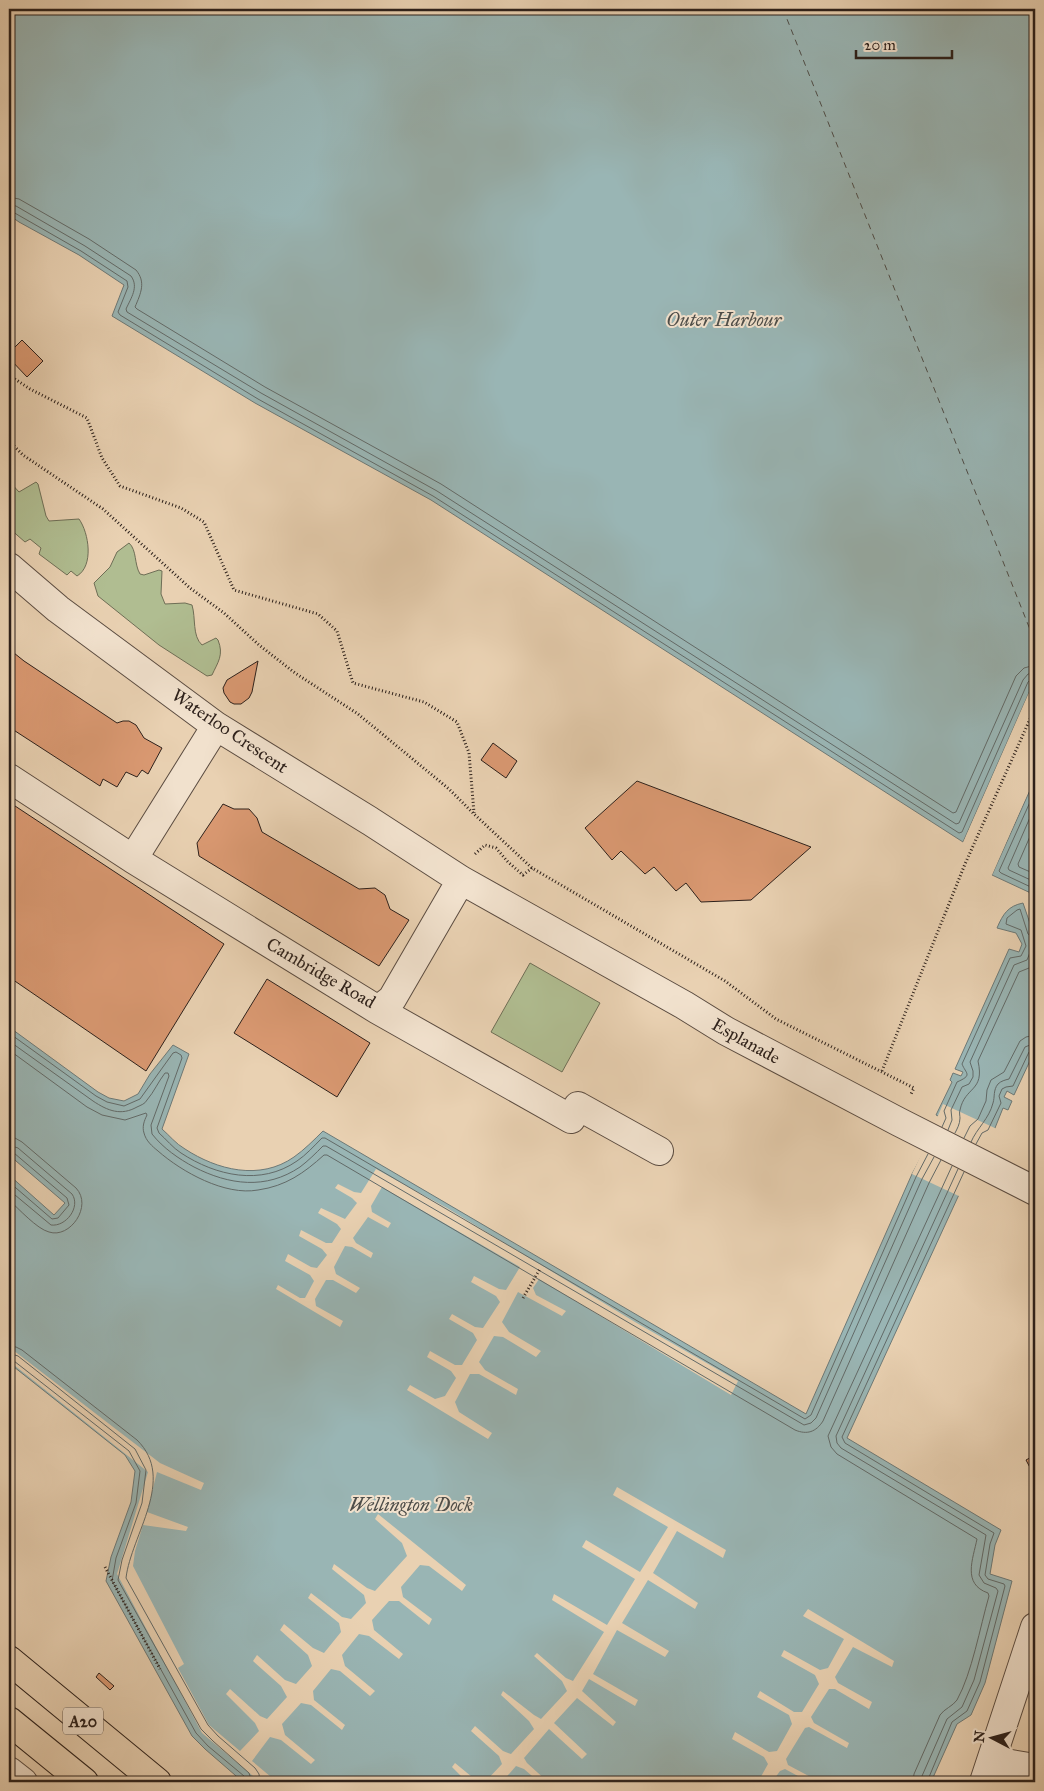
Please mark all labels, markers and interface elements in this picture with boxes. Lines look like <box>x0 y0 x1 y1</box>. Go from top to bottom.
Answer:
scale bar <box>856 28 953 60</box>
text: 20 m <box>864 36 896 54</box>
water label: Outer Harbour <box>667 308 783 331</box>
street label: Waterloo Crescent <box>168 684 293 778</box>
street label: Cambridge Road <box>262 933 379 1014</box>
street label: Esplanade <box>708 1013 784 1069</box>
water label: Wellington Dock <box>349 1493 473 1516</box>
road number: A20 <box>63 1708 103 1734</box>
north arrow <box>966 1714 1016 1764</box>
text: N <box>970 1730 989 1743</box>

